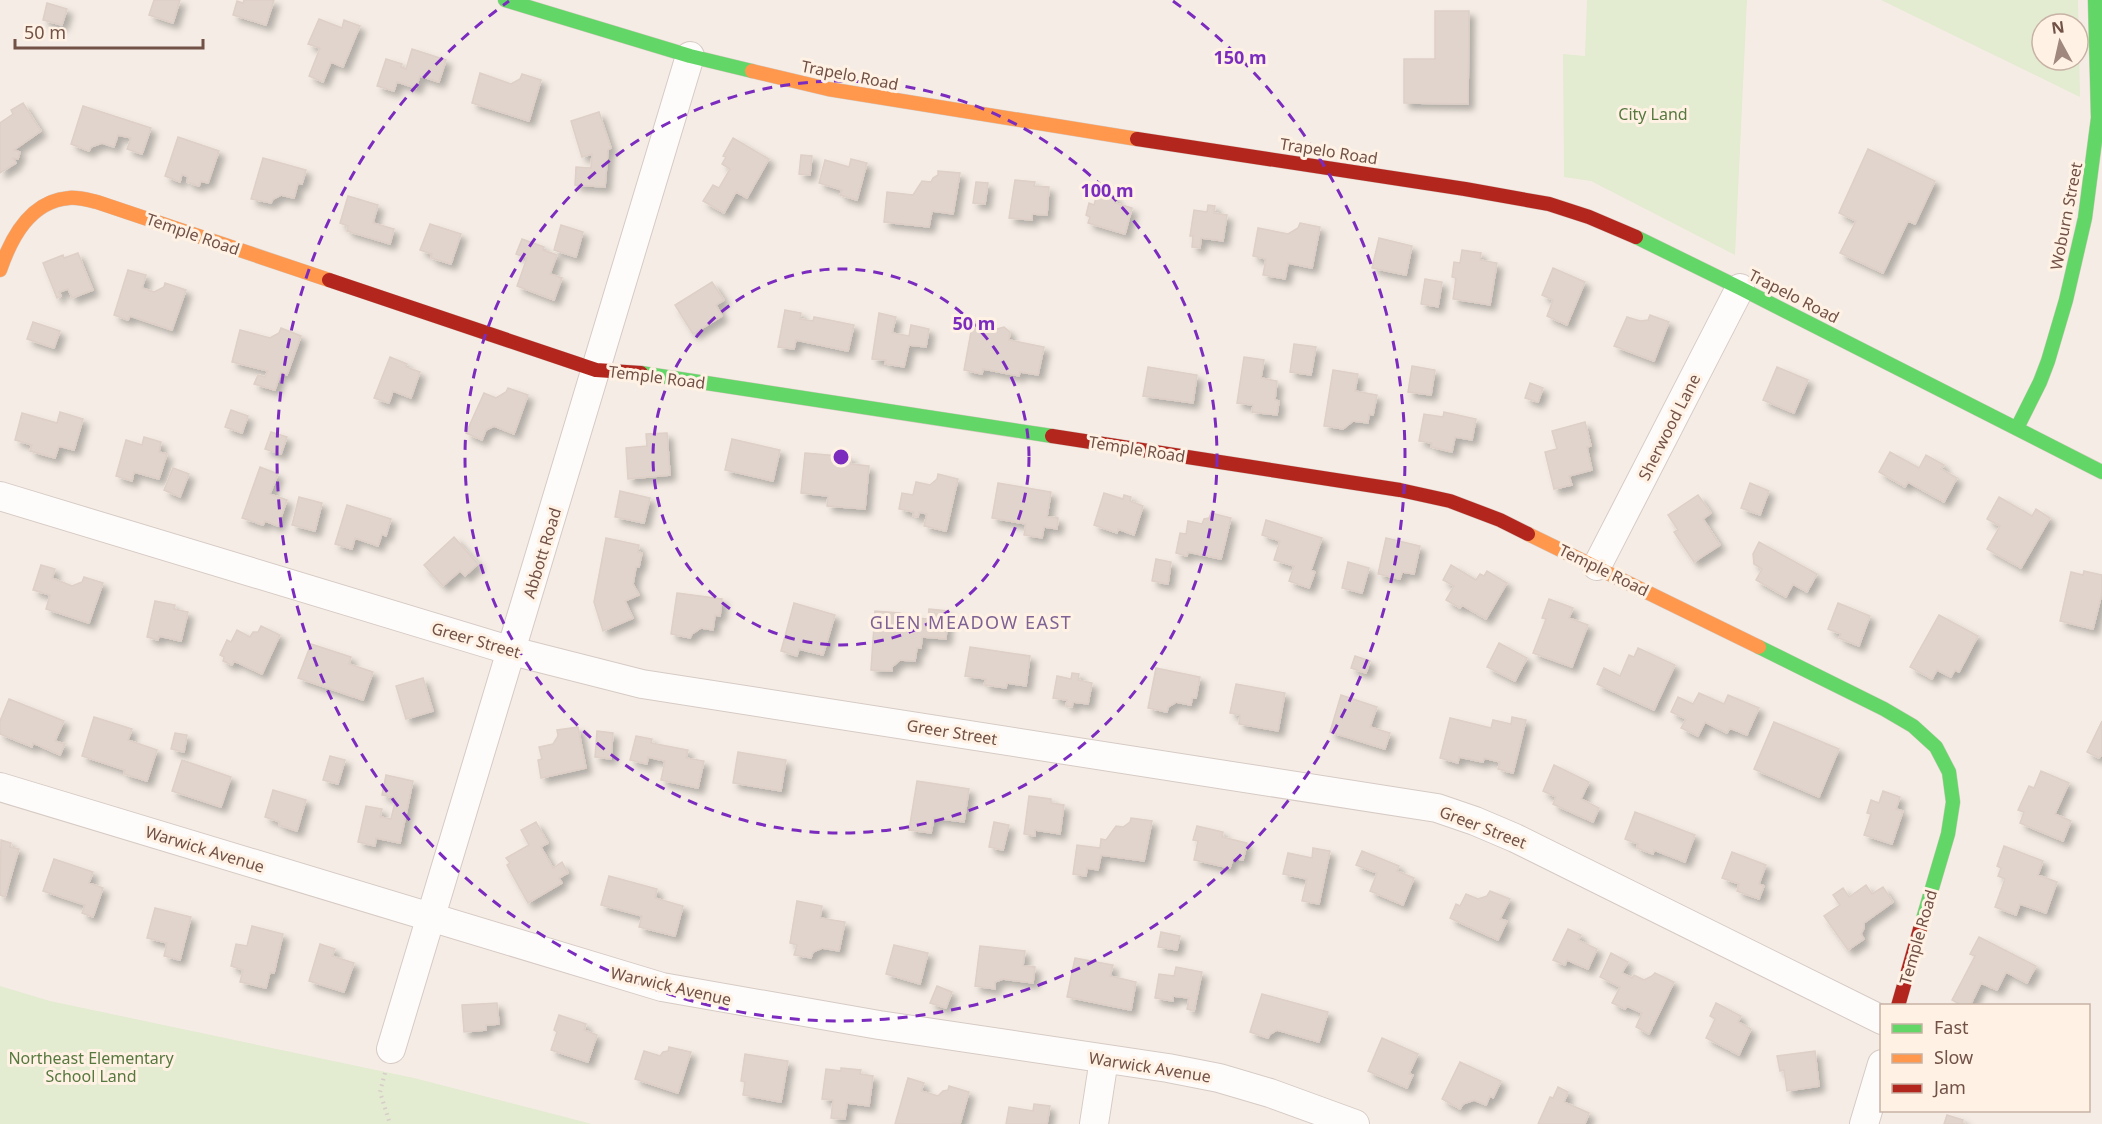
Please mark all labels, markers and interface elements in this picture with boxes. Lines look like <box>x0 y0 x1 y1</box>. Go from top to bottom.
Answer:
scale bar <box>15 12 202 50</box>
north arrow <box>2030 12 2090 72</box>
text: N <box>2050 15 2066 39</box>
text: 50 m <box>24 20 66 44</box>
text: 150 m <box>1213 45 1267 69</box>
street label: Trapelo Road <box>799 55 901 95</box>
park label: City Land <box>1618 103 1688 125</box>
street label: Trapelo Road <box>1279 132 1379 170</box>
street label: Woburn Street <box>2045 160 2087 272</box>
text: 100 m <box>1080 178 1134 202</box>
street label: Temple Road <box>143 208 243 260</box>
street label: Trapelo Road <box>1745 264 1843 328</box>
text: 50 m <box>953 311 995 335</box>
street label: Temple Road <box>607 360 707 394</box>
street label: Sherwood Lane <box>1633 370 1705 484</box>
street label: Temple Road <box>1087 431 1187 467</box>
centre of rings <box>831 447 851 467</box>
street label: Abbott Road <box>518 505 566 601</box>
street label: Temple Road <box>1555 539 1653 601</box>
district label: GLEN MEADOW EAST <box>870 610 1072 634</box>
street label: Greer Street <box>429 617 523 663</box>
street label: Greer Street <box>905 714 999 750</box>
street label: Greer Street <box>1436 800 1530 854</box>
street label: Warwick Avenue <box>143 820 267 878</box>
street label: Temple Road <box>1894 887 1942 987</box>
street label: Warwick Avenue <box>608 961 734 1011</box>
legend <box>1880 1004 2090 1112</box>
text: Fast <box>1934 1015 1969 1039</box>
text: Slow <box>1934 1045 1973 1069</box>
street label: Warwick Avenue <box>1087 1046 1213 1088</box>
park label: Northeast Elementary School Land <box>8 1047 174 1087</box>
text: Jam <box>1932 1075 1966 1099</box>

